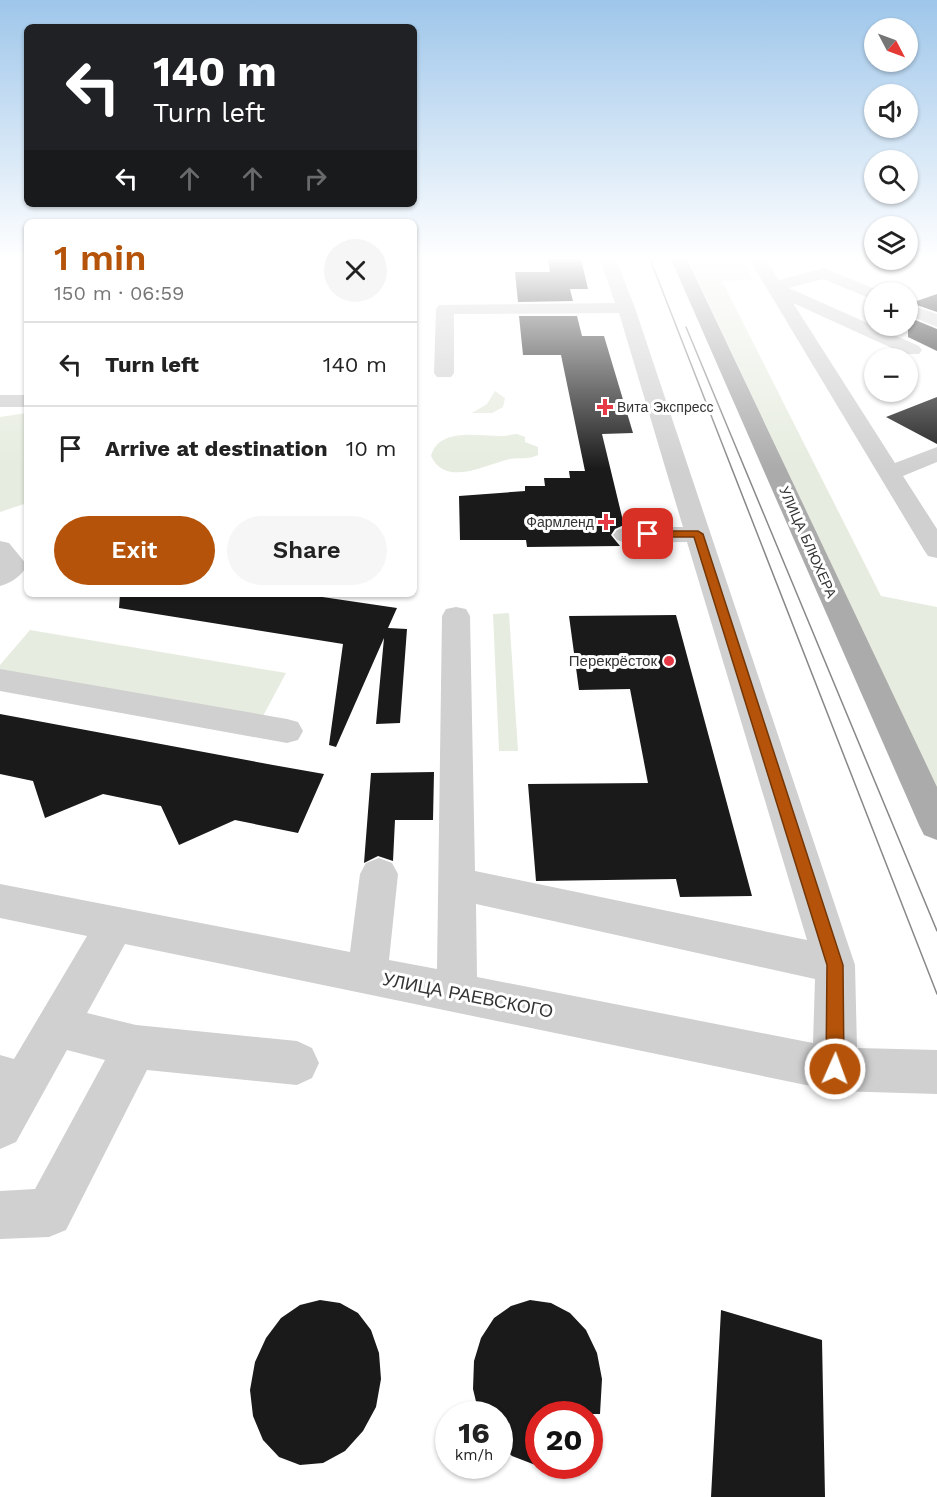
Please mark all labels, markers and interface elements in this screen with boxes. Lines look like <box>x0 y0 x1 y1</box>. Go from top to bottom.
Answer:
north arrow <box>864 18 918 72</box>
map controls <box>864 18 918 402</box>
text: 140 m <box>153 47 277 96</box>
icon: left <box>54 48 132 126</box>
button: sound <box>864 84 918 138</box>
text: Turn left <box>153 97 265 129</box>
button: search <box>864 150 918 204</box>
icon: left <box>110 162 143 195</box>
icon: ahead <box>173 162 206 195</box>
icon: ahead <box>236 162 269 195</box>
icon: right <box>299 162 332 195</box>
button: layers <box>864 216 918 270</box>
text: 1 min <box>54 237 146 279</box>
button: close <box>324 239 387 302</box>
text: 150 m · 06:59 <box>54 281 184 305</box>
button: + <box>864 282 918 336</box>
icon: left <box>54 348 87 381</box>
button: − <box>864 348 918 402</box>
text: Turn left <box>105 352 199 377</box>
text: 140 m <box>323 352 387 377</box>
place label: Вита Экспресс <box>617 399 713 415</box>
marker: Вита Экспресс <box>598 400 612 414</box>
icon: arrive <box>54 432 87 465</box>
text: Arrive at destination <box>105 436 328 461</box>
text: 10 m <box>346 436 396 461</box>
street label: УЛИЦА БЛЮХЕРА <box>776 484 840 601</box>
pin <box>622 508 673 559</box>
place label: Фармленд <box>526 514 594 530</box>
marker: Фармленд <box>599 515 613 529</box>
button: Exit <box>54 516 215 585</box>
button: Share <box>227 516 387 585</box>
icon: arrive <box>631 517 664 550</box>
place label: Перекрёсток <box>569 652 657 670</box>
marker: Перекрёсток <box>662 654 676 668</box>
street label: УЛИЦА РАЕВСКОГО <box>381 968 555 1022</box>
position arrow <box>803 1037 867 1101</box>
speed limit sign: 20 <box>525 1401 603 1479</box>
text: 16 <box>458 1415 490 1450</box>
text: km/h <box>455 1446 493 1464</box>

